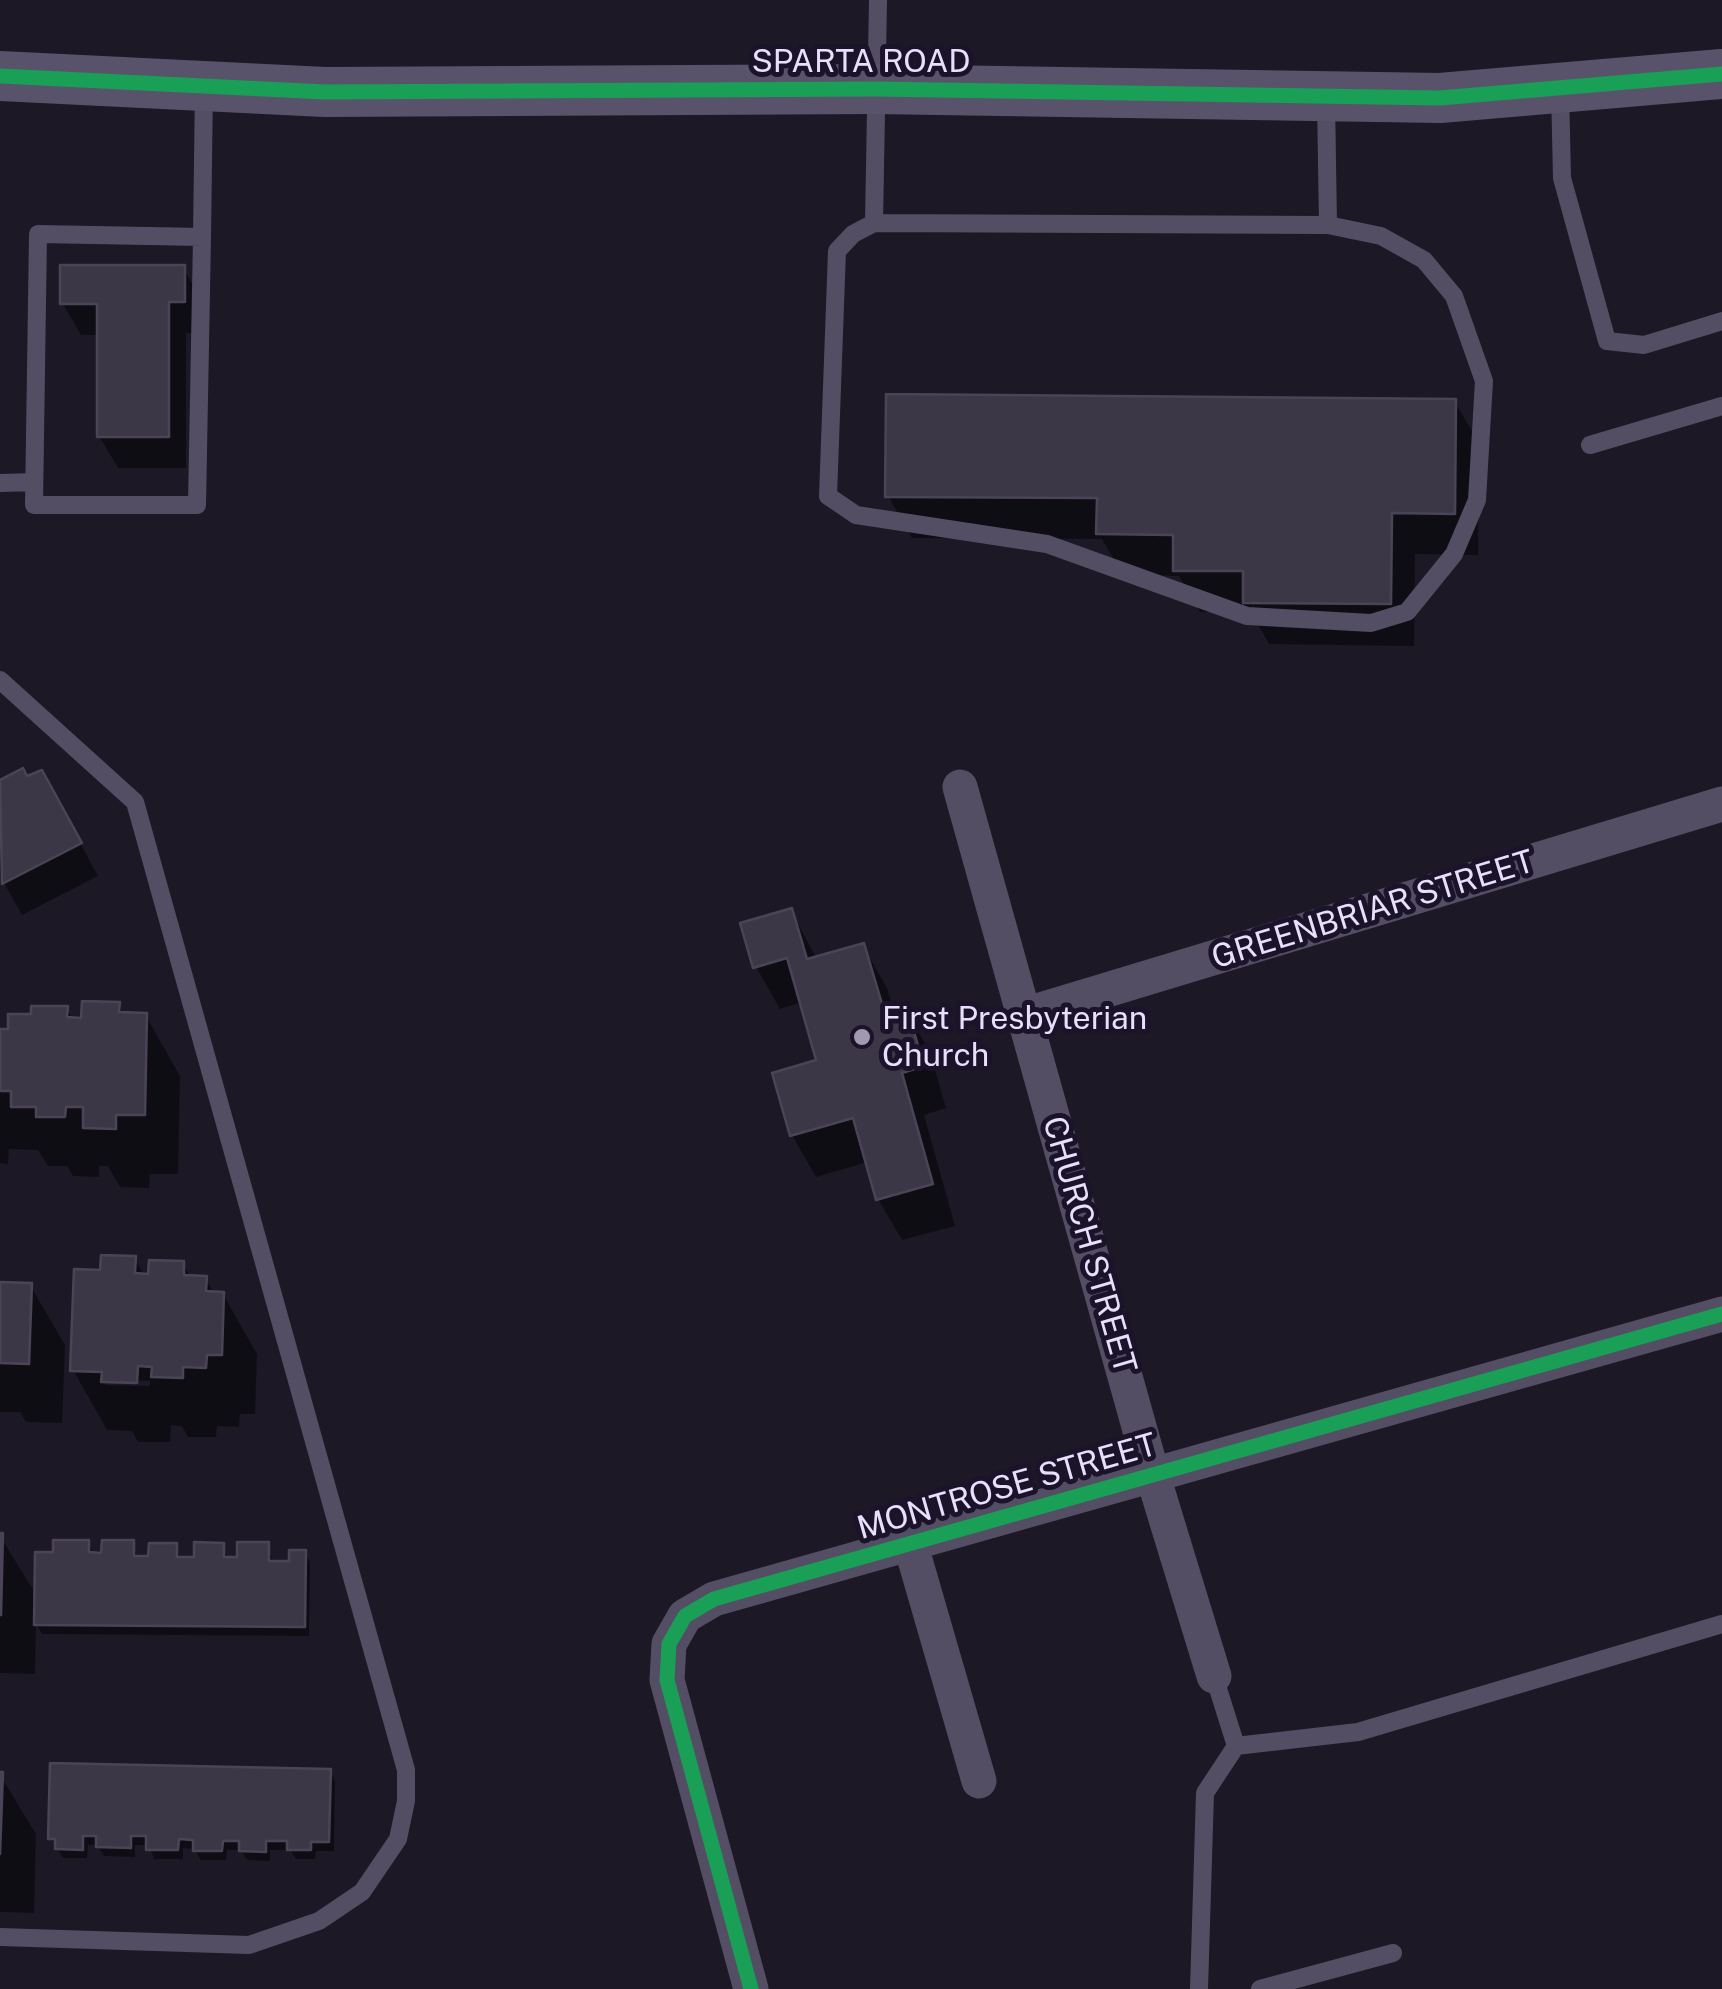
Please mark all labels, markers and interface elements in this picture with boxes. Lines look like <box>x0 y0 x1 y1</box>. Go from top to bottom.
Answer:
street label: SPARTA ROAD <box>751 43 971 81</box>
street label: GREENBRIAR STREET <box>1207 843 1539 977</box>
place label: First Presbyterian Church <box>882 1000 1147 1075</box>
marker: First Presbyterian Church <box>851 1026 873 1048</box>
street label: CHURCH STREET <box>1034 1112 1144 1378</box>
street label: MONTROSE STREET <box>853 1426 1161 1548</box>

